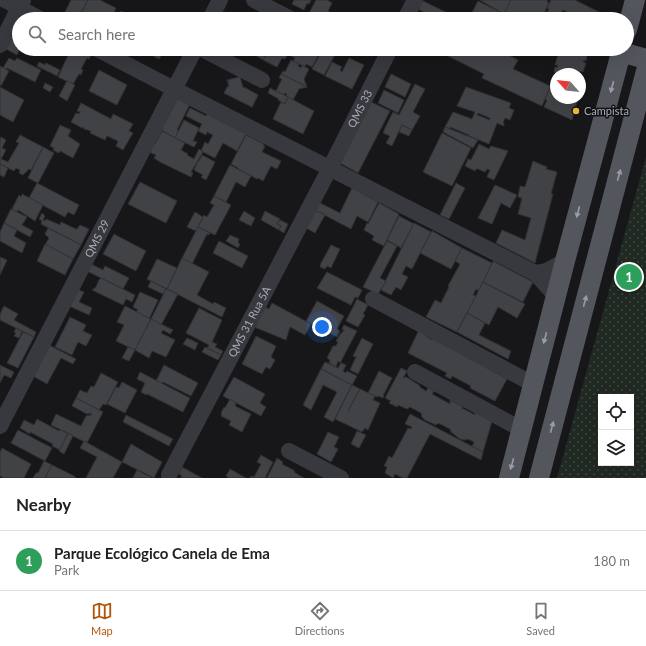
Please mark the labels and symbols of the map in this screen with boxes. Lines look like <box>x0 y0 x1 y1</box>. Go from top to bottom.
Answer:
north arrow <box>550 68 586 104</box>
one-way arrow <box>609 81 615 93</box>
street label: QMS 33 <box>344 87 374 130</box>
place label: Campista <box>584 104 629 117</box>
marker: Campista <box>571 106 581 116</box>
one-way arrow <box>616 169 622 182</box>
one-way arrow <box>575 206 581 218</box>
street label: QMS 29 <box>81 217 112 259</box>
pin: 1 <box>616 262 642 292</box>
street label: QMS 31 Rua 5A <box>225 283 273 359</box>
one-way arrow <box>583 295 589 307</box>
your location <box>312 317 332 337</box>
one-way arrow <box>541 332 547 344</box>
one-way arrow <box>550 421 556 433</box>
one-way arrow <box>509 458 515 470</box>

